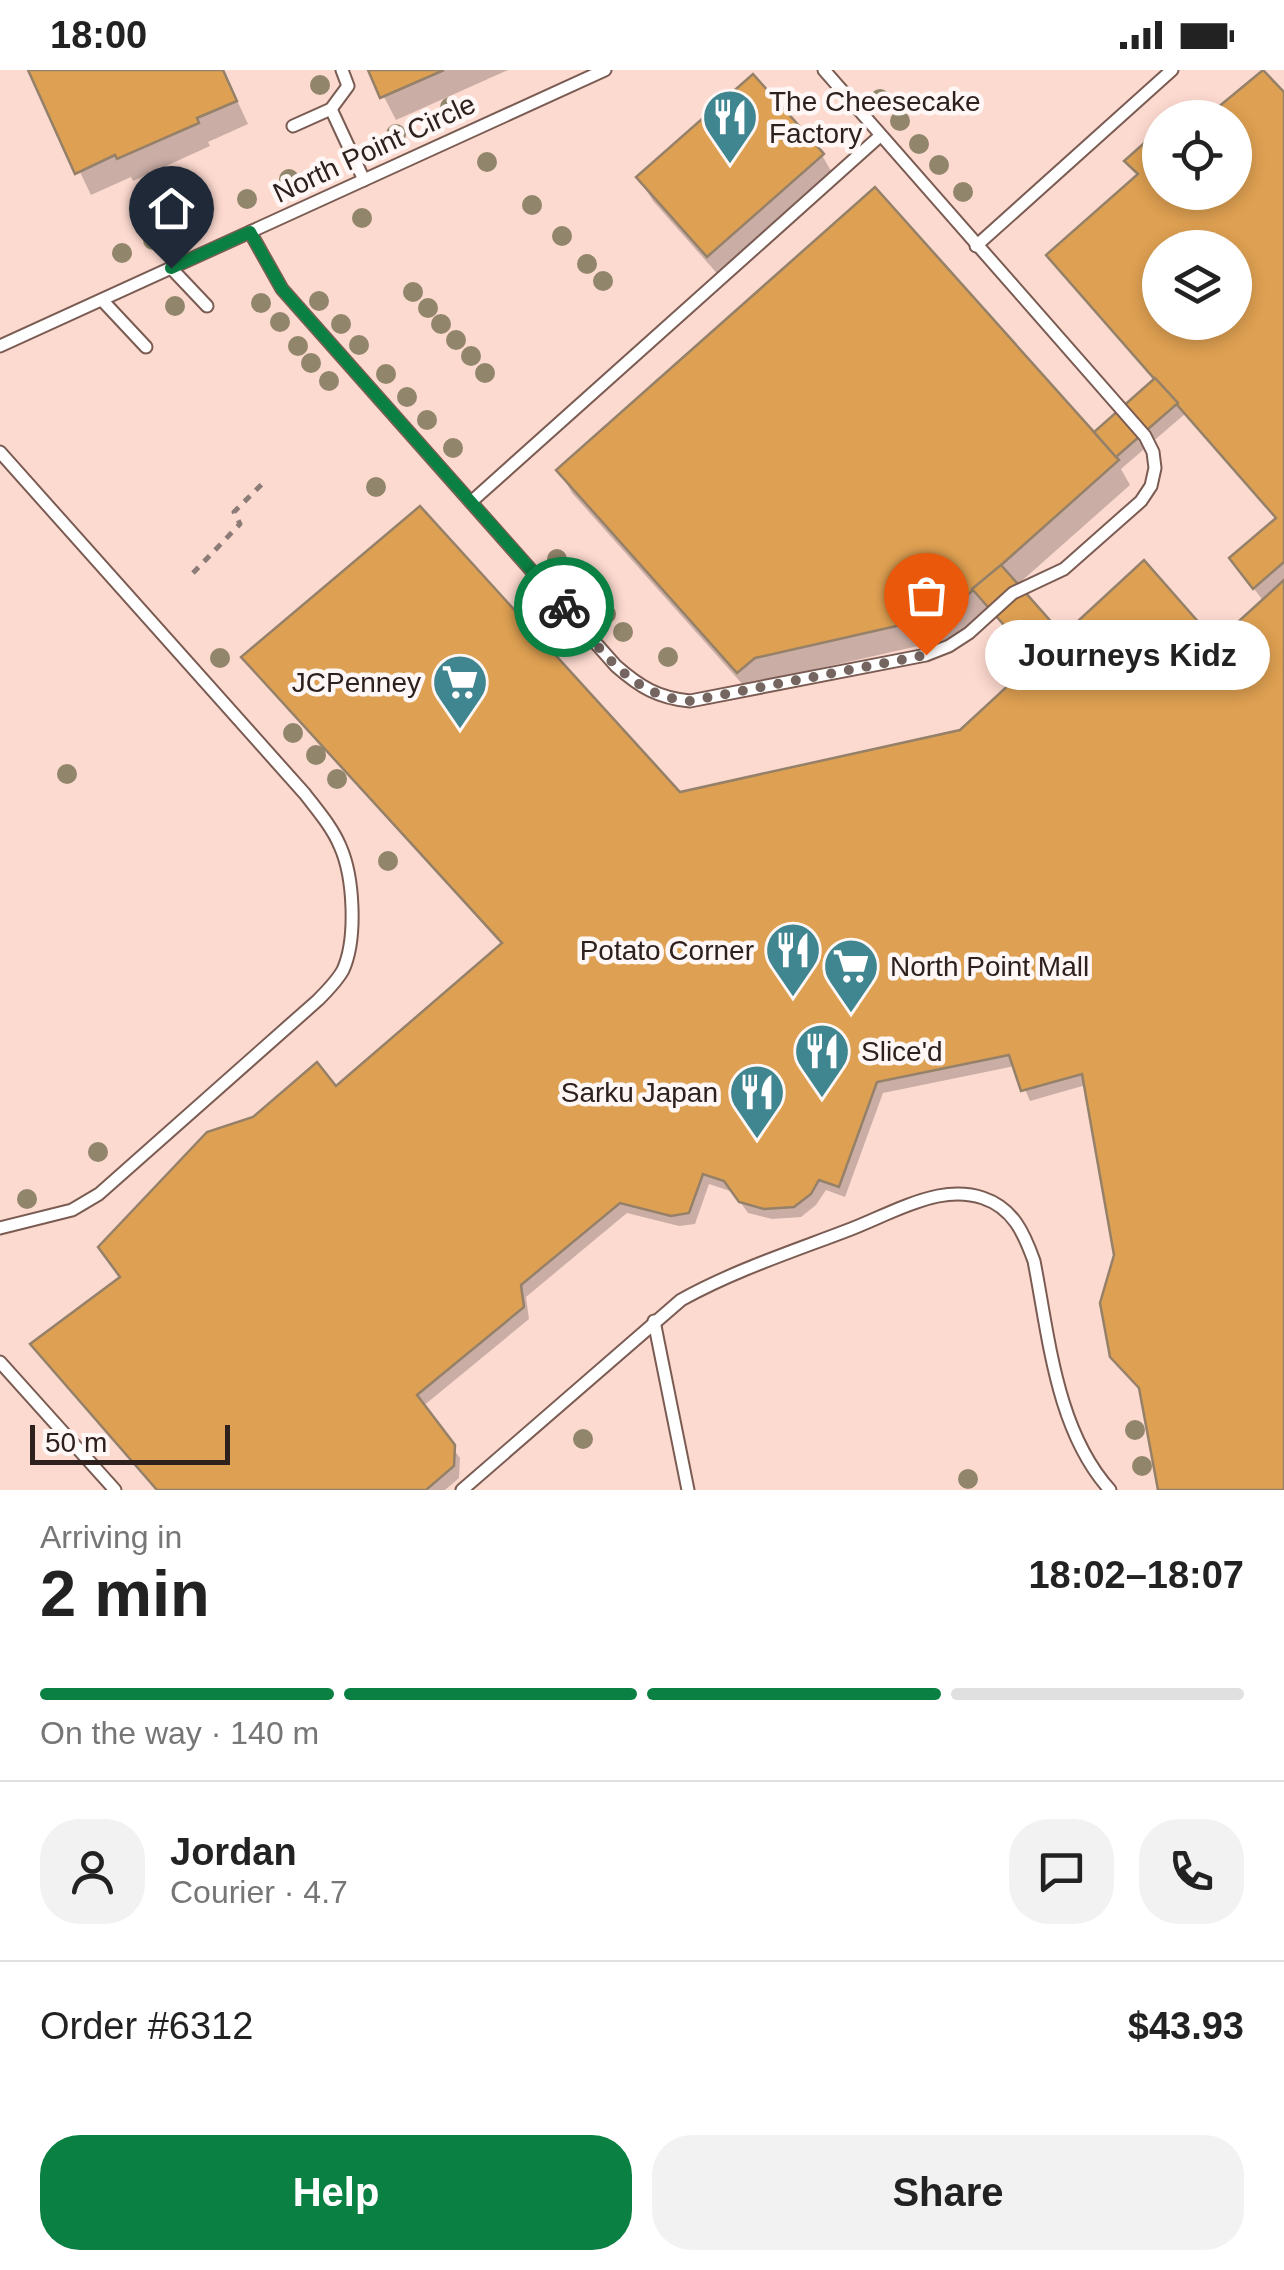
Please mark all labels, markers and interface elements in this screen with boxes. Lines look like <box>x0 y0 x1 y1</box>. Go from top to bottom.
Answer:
text: 18:00 <box>50 14 147 56</box>
place label: The Cheesecake Factory <box>769 86 981 149</box>
restaurant icon: The Cheesecake Factory <box>700 87 760 166</box>
street label: North Point Circle <box>268 88 480 209</box>
map controls <box>1142 100 1252 340</box>
button: locate <box>1142 100 1252 210</box>
pin <box>129 166 214 269</box>
icon: home <box>144 181 199 236</box>
button: layers <box>1142 230 1252 340</box>
pin <box>884 553 969 656</box>
courier <box>514 557 614 657</box>
icon: bag <box>899 568 954 623</box>
icon: bike <box>537 580 592 635</box>
callout: Journeys Kidz <box>986 620 1271 690</box>
text: Journeys Kidz <box>1018 637 1237 673</box>
supermarket icon: JCPenney <box>430 652 490 731</box>
place label: JCPenney <box>292 667 421 698</box>
restaurant icon: Potato Corner <box>763 920 823 999</box>
place label: Potato Corner <box>580 935 754 966</box>
supermarket icon: North Point Mall <box>821 936 881 1015</box>
place label: North Point Mall <box>890 951 1089 982</box>
restaurant icon: Slice'd <box>792 1021 852 1100</box>
place label: Slice'd <box>861 1036 943 1067</box>
restaurant icon: Sarku Japan <box>727 1062 787 1141</box>
place label: Sarku Japan <box>561 1077 718 1108</box>
scale bar <box>30 1420 230 1464</box>
text: 50 m <box>45 1427 107 1458</box>
text: Arriving in <box>40 1519 182 1555</box>
text: 18:02–18:07 <box>1028 1554 1244 1596</box>
text: 2 min <box>40 1557 210 1630</box>
text: On the way · 140 m <box>40 1715 319 1751</box>
button: person <box>40 1819 145 1924</box>
button: chat <box>1009 1819 1114 1924</box>
button: phone <box>1139 1819 1244 1924</box>
text: Jordan <box>170 1831 297 1873</box>
text: Courier · 4.7 <box>170 1874 348 1910</box>
text: Order #6312 <box>40 2005 253 2047</box>
text: $43.93 <box>1128 2005 1244 2047</box>
button: Help <box>40 2135 632 2250</box>
button: Share <box>652 2135 1244 2250</box>

